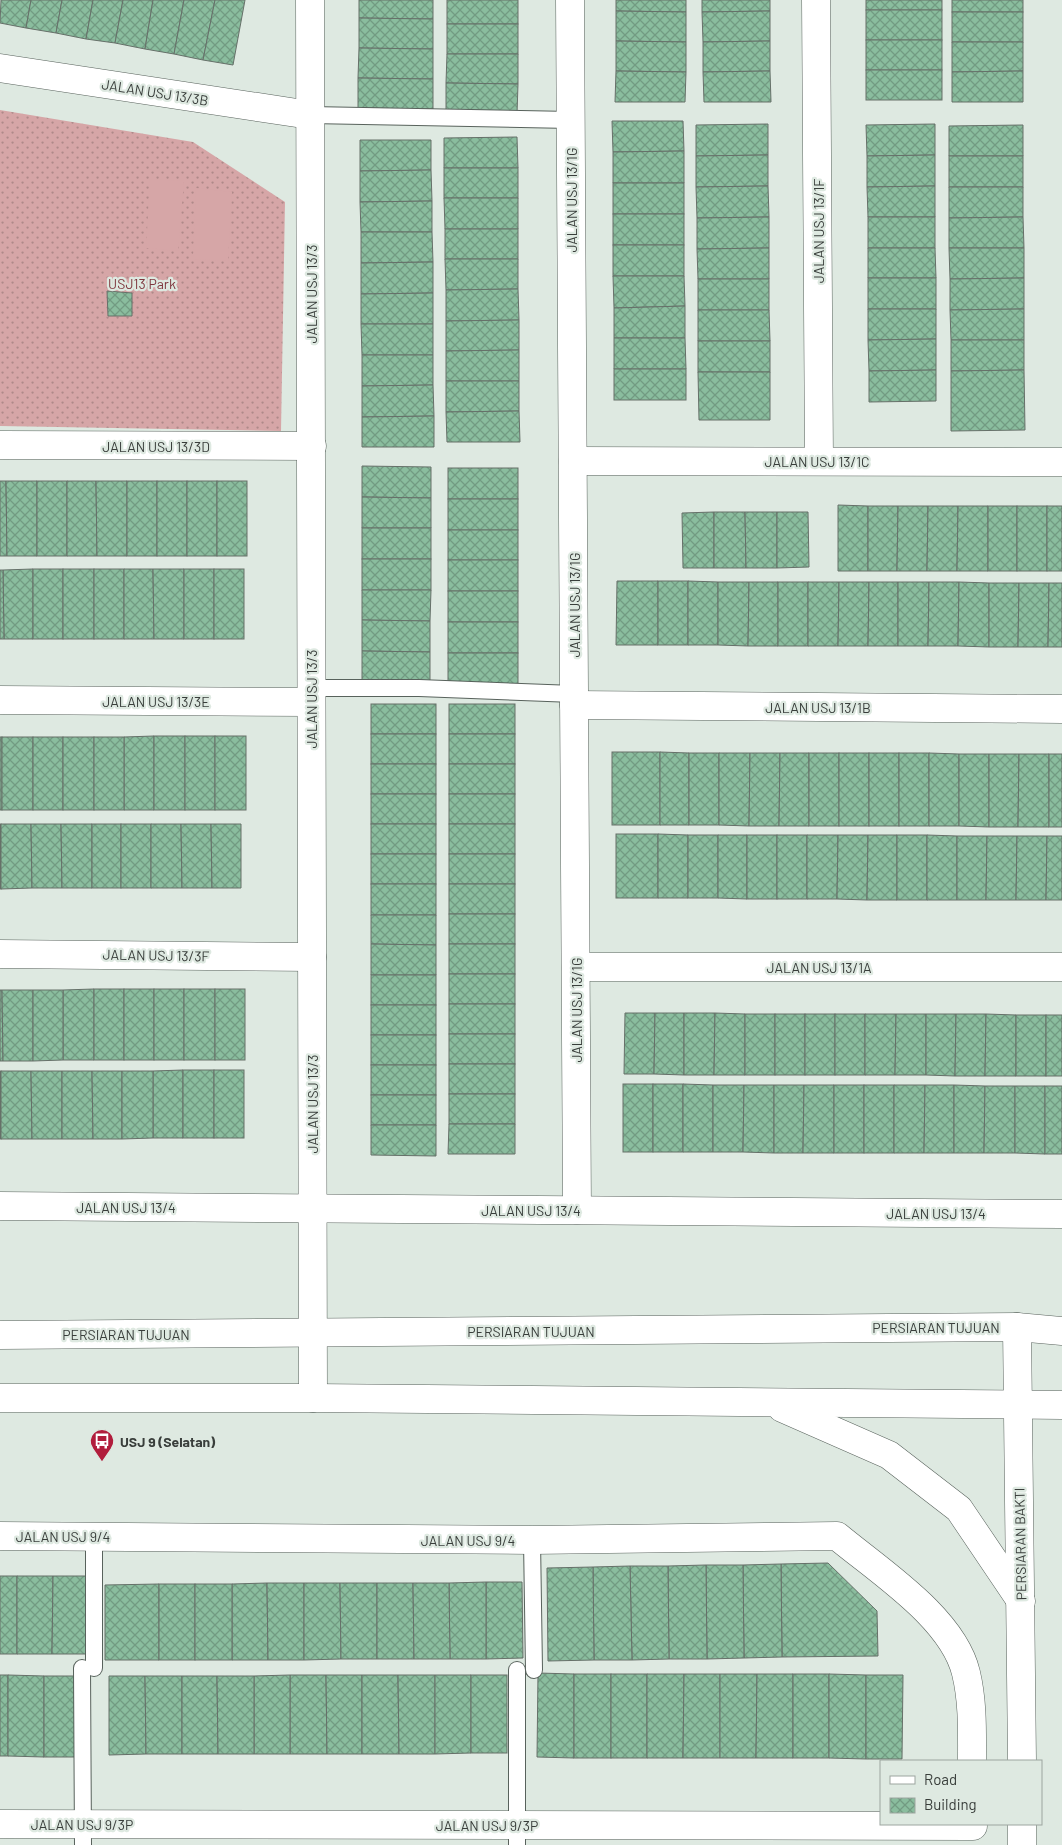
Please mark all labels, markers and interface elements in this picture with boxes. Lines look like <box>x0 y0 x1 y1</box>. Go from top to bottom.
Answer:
street label: JALAN USJ 13/3B <box>100 75 210 109</box>
street label: JALAN USJ 13/1G <box>563 147 580 253</box>
street label: JALAN USJ 13/1F <box>810 179 827 283</box>
street label: JALAN USJ 13/3 <box>303 245 320 343</box>
park label: USJ13 Park <box>108 275 176 292</box>
street label: JALAN USJ 13/3D <box>102 438 210 455</box>
street label: JALAN USJ 13/1C <box>764 453 870 470</box>
street label: JALAN USJ 13/1G <box>566 552 583 658</box>
street label: JALAN USJ 13/3 <box>303 650 320 748</box>
street label: JALAN USJ 13/3E <box>102 693 210 710</box>
street label: JALAN USJ 13/1B <box>765 699 871 716</box>
street label: JALAN USJ 13/3F <box>102 946 210 964</box>
street label: JALAN USJ 13/1G <box>568 957 585 1063</box>
street label: JALAN USJ 13/1A <box>766 959 872 976</box>
street label: JALAN USJ 13/3 <box>304 1055 321 1153</box>
street label: JALAN USJ 13/4 <box>76 1199 176 1216</box>
street label: JALAN USJ 13/4 <box>481 1202 581 1219</box>
street label: JALAN USJ 13/4 <box>886 1205 986 1222</box>
street label: PERSIARAN TUJUAN <box>872 1319 1000 1336</box>
street label: PERSIARAN TUJUAN <box>467 1323 595 1340</box>
street label: PERSIARAN TUJUAN <box>62 1326 190 1343</box>
bus stop icon: USJ 9 (Selatan) <box>89 1428 115 1462</box>
place label: USJ 9 (Selatan) <box>120 1433 215 1450</box>
street label: PERSIARAN BAKTI <box>1011 1488 1029 1600</box>
street label: JALAN USJ 9/4 <box>16 1528 110 1545</box>
street label: JALAN USJ 9/4 <box>421 1532 515 1549</box>
legend <box>880 1760 1042 1825</box>
text: Road <box>924 1770 957 1788</box>
text: Building <box>924 1795 977 1813</box>
street label: JALAN USJ 9/3P <box>31 1816 133 1833</box>
street label: JALAN USJ 9/3P <box>436 1817 538 1834</box>

